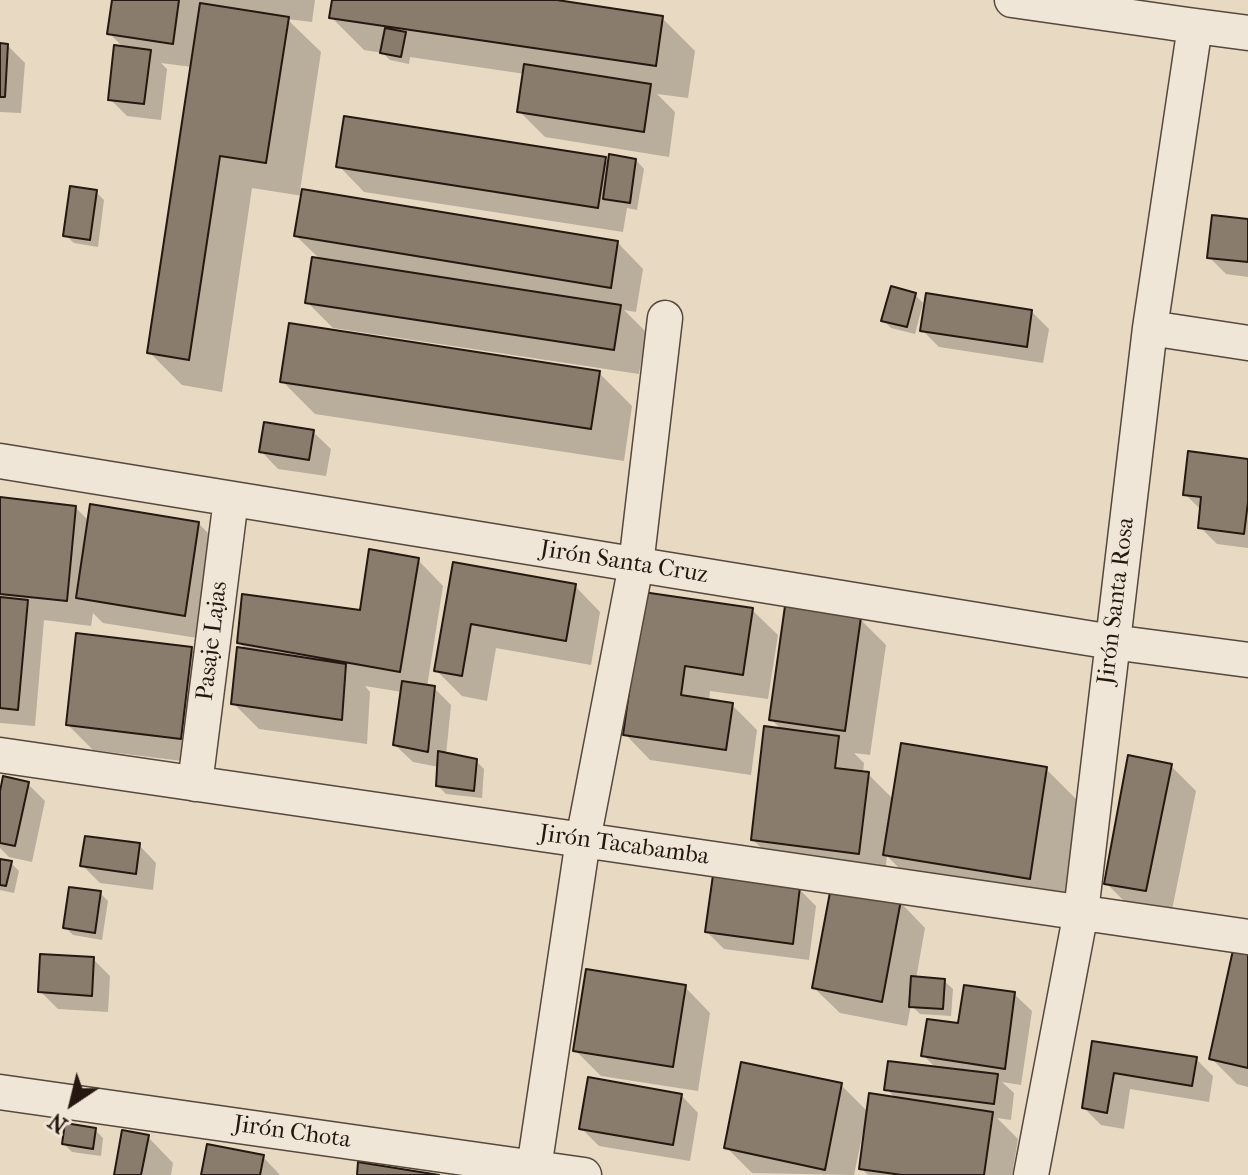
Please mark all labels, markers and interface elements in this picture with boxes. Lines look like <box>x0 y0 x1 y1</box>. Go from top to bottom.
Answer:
street label: Jirón Santa Rosa <box>1092 516 1142 686</box>
street label: Jirón Santa Cruz <box>538 536 710 590</box>
street label: Pasaje Lajas <box>191 580 235 702</box>
street label: Jirón Tacabamba <box>537 820 711 872</box>
north arrow <box>32 1063 112 1143</box>
text: N <box>44 1107 73 1138</box>
street label: Jirón Chota <box>231 1111 353 1155</box>

